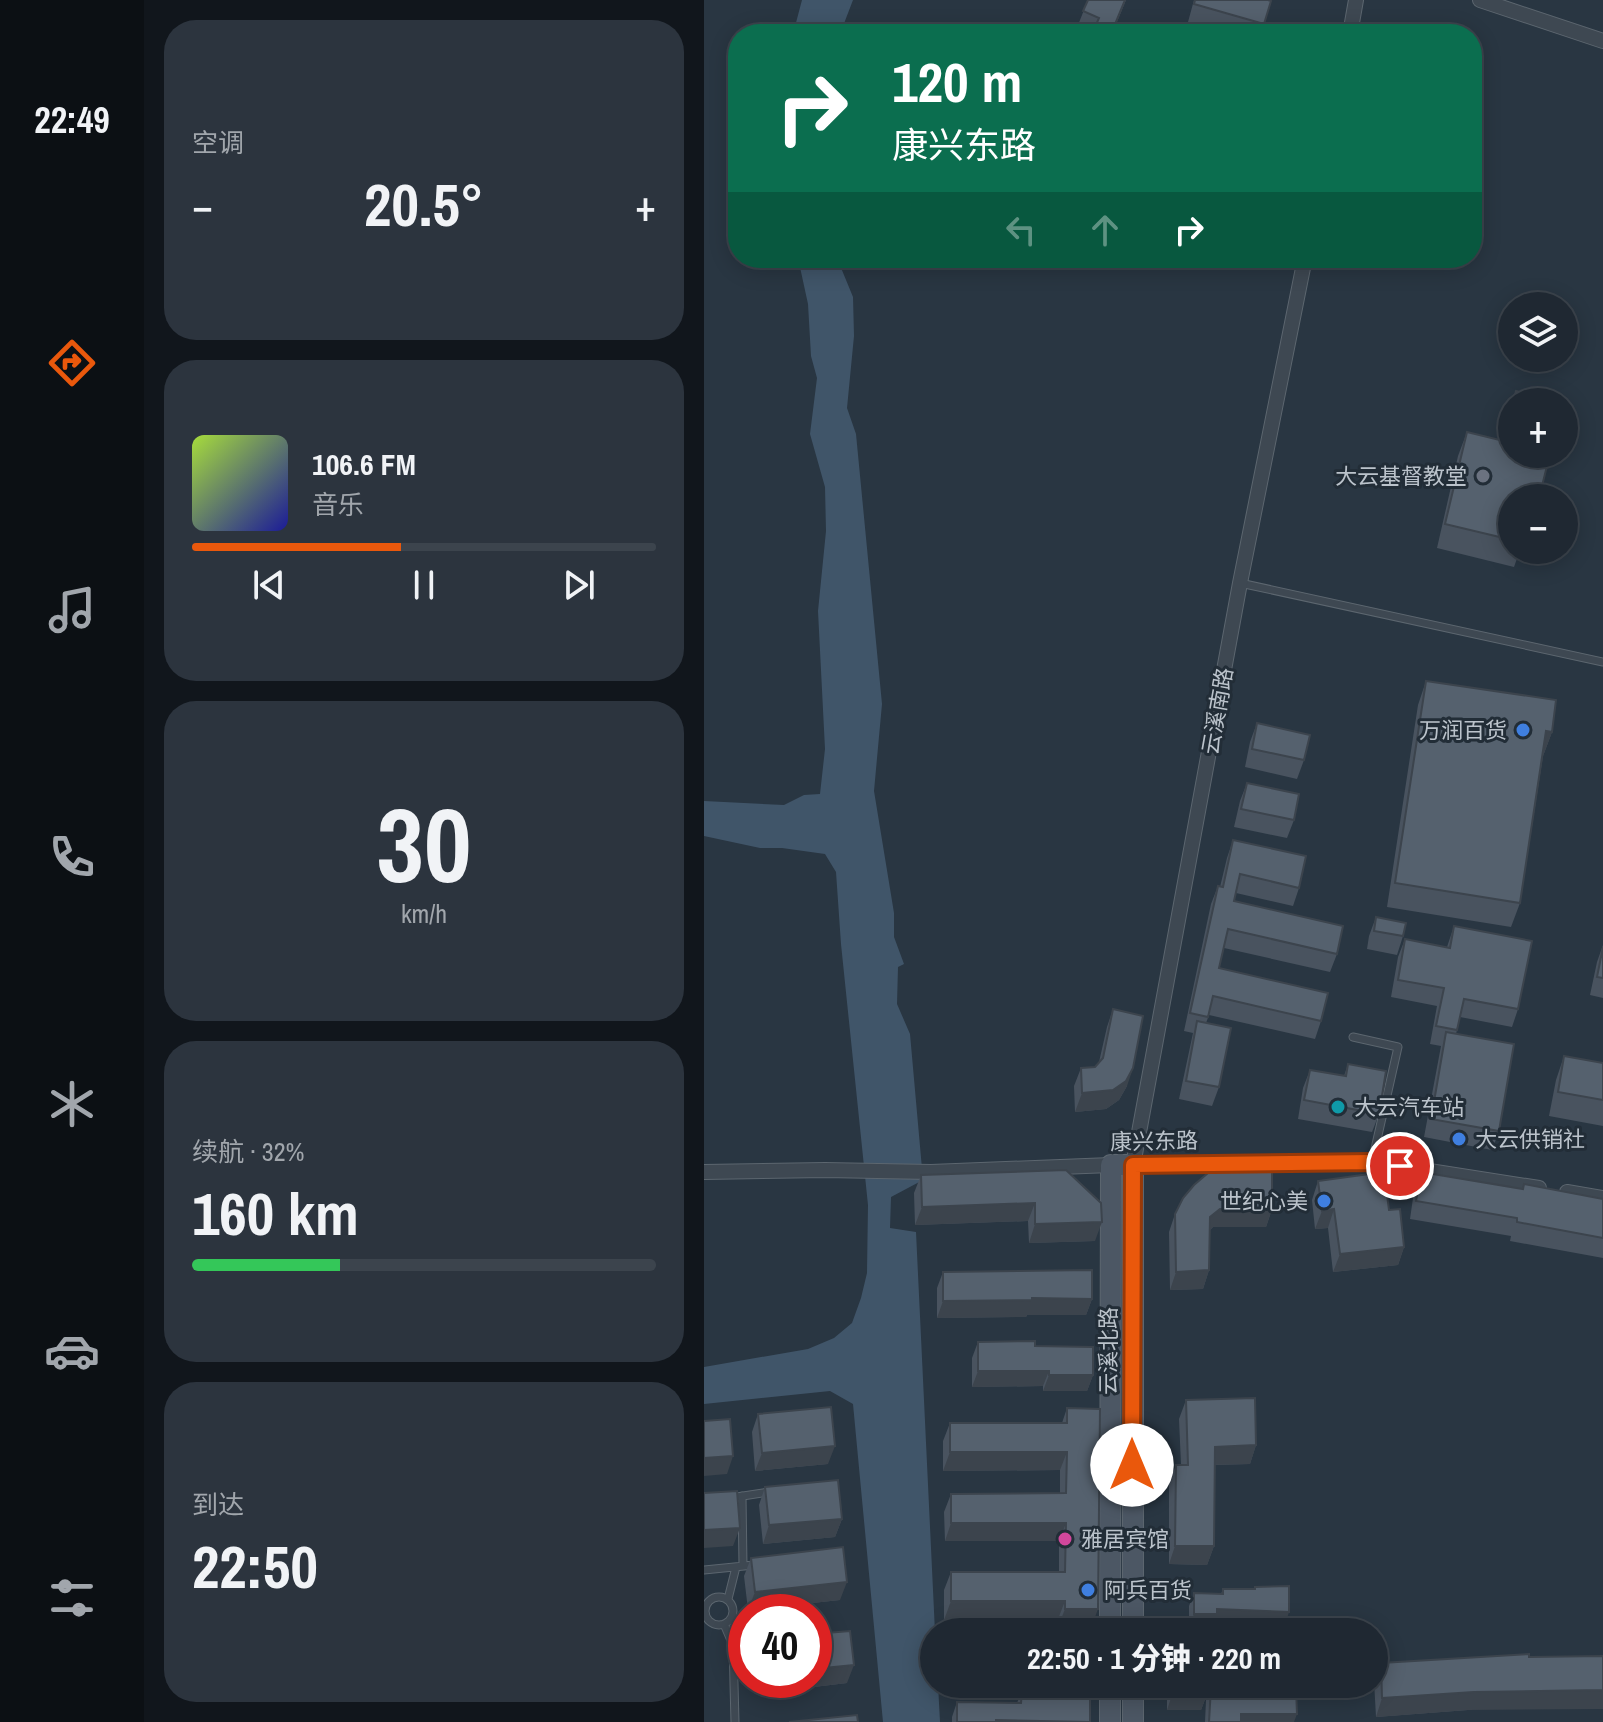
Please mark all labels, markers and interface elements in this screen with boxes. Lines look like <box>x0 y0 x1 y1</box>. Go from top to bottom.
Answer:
text: 120 m <box>892 44 1022 119</box>
icon: right <box>760 56 864 160</box>
text: 22:49 <box>34 96 110 144</box>
text: 康兴东路 <box>892 121 1036 169</box>
text: 空调 <box>192 125 244 160</box>
text: 20.5° <box>364 164 484 245</box>
text: − <box>192 175 213 235</box>
text: + <box>635 175 656 235</box>
icon: left <box>999 208 1043 252</box>
icon: ahead <box>1083 208 1127 252</box>
icon: right <box>1167 208 1211 252</box>
map controls <box>1498 292 1578 564</box>
button: layers <box>1498 292 1578 372</box>
icon: directions <box>44 335 100 391</box>
button: + <box>1498 388 1578 468</box>
text: 106.6 FM <box>312 444 416 484</box>
place label: 大云基督教堂 <box>1335 461 1467 491</box>
marker: 大云基督教堂 <box>1474 467 1492 485</box>
button: − <box>1498 484 1578 564</box>
text: 音乐 <box>312 487 364 522</box>
icon: previous <box>247 563 291 607</box>
icon: pause <box>402 563 446 607</box>
icon: next <box>557 563 601 607</box>
icon: music <box>44 582 100 638</box>
street label: 云溪南路 <box>1195 665 1239 757</box>
place label: 万润百货 <box>1419 715 1507 745</box>
marker: 万润百货 <box>1514 721 1532 739</box>
text: 30 <box>377 774 471 914</box>
icon: phone <box>44 829 100 885</box>
text: km/h <box>401 896 447 931</box>
icon: climate <box>44 1076 100 1132</box>
place label: 大云汽车站 <box>1354 1092 1464 1122</box>
marker: 大云汽车站 <box>1329 1098 1347 1116</box>
place label: 大云供销社 <box>1475 1124 1585 1154</box>
street label: 康兴东路 <box>1110 1125 1198 1157</box>
marker: 大云供销社 <box>1450 1130 1468 1148</box>
pin <box>1366 1132 1434 1200</box>
text: 续航 · 32% <box>192 1134 304 1169</box>
icon: arrive <box>1378 1144 1422 1188</box>
text: 160 km <box>192 1173 359 1254</box>
place label: 世纪心美 <box>1220 1186 1308 1216</box>
marker: 世纪心美 <box>1315 1192 1333 1210</box>
street label: 云溪北路 <box>1093 1307 1123 1395</box>
icon: car <box>44 1323 100 1379</box>
position arrow <box>1090 1423 1174 1507</box>
text: 到达 <box>192 1487 244 1522</box>
place label: 雅居宾馆 <box>1081 1524 1169 1554</box>
text: 22:50 <box>192 1526 318 1607</box>
marker: 雅居宾馆 <box>1056 1530 1074 1548</box>
icon: filters <box>44 1570 100 1626</box>
place label: 阿兵百货 <box>1104 1575 1192 1605</box>
marker: 阿兵百货 <box>1079 1581 1097 1599</box>
speed limit sign: 40 <box>728 1594 832 1698</box>
text: 22:50 · 1 分钟 · 220 m <box>1027 1638 1281 1678</box>

